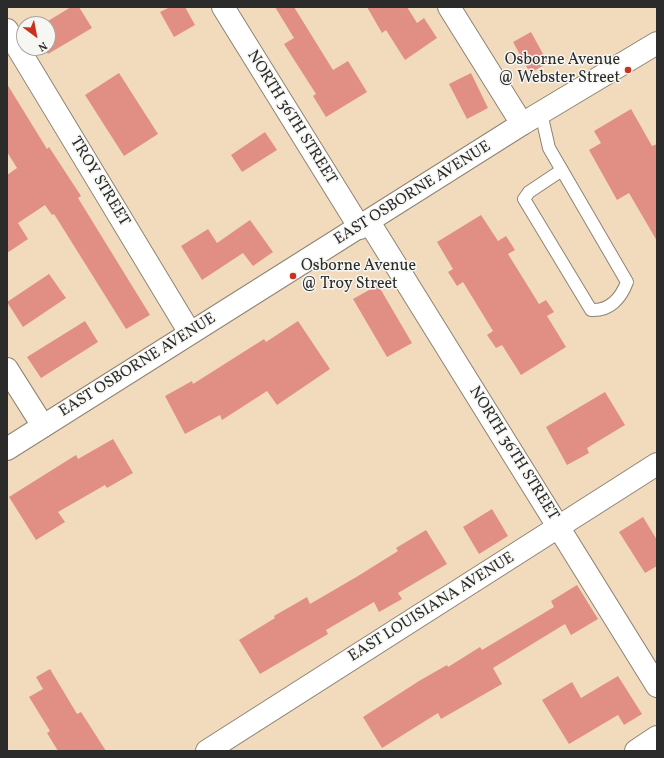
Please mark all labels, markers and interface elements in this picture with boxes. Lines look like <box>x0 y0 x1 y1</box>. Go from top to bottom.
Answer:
north arrow <box>16 16 56 56</box>
text: N <box>35 37 49 54</box>
street label: NORTH 36TH STREET <box>242 47 340 189</box>
place label: Osborne Avenue @ Webster Street <box>498 51 620 89</box>
marker: Osborne Avenue @ Webster Street <box>623 65 633 75</box>
street label: TROY STREET <box>65 134 133 230</box>
street label: EAST OSBORNE AVENUE <box>331 138 495 250</box>
place label: Osborne Avenue @ Troy Street <box>301 257 416 295</box>
marker: Osborne Avenue @ Troy Street <box>288 271 298 281</box>
street label: EAST OSBORNE AVENUE <box>56 310 220 422</box>
street label: NORTH 36TH STREET <box>464 383 562 525</box>
street label: EAST LOUISIANA AVENUE <box>345 549 519 667</box>

